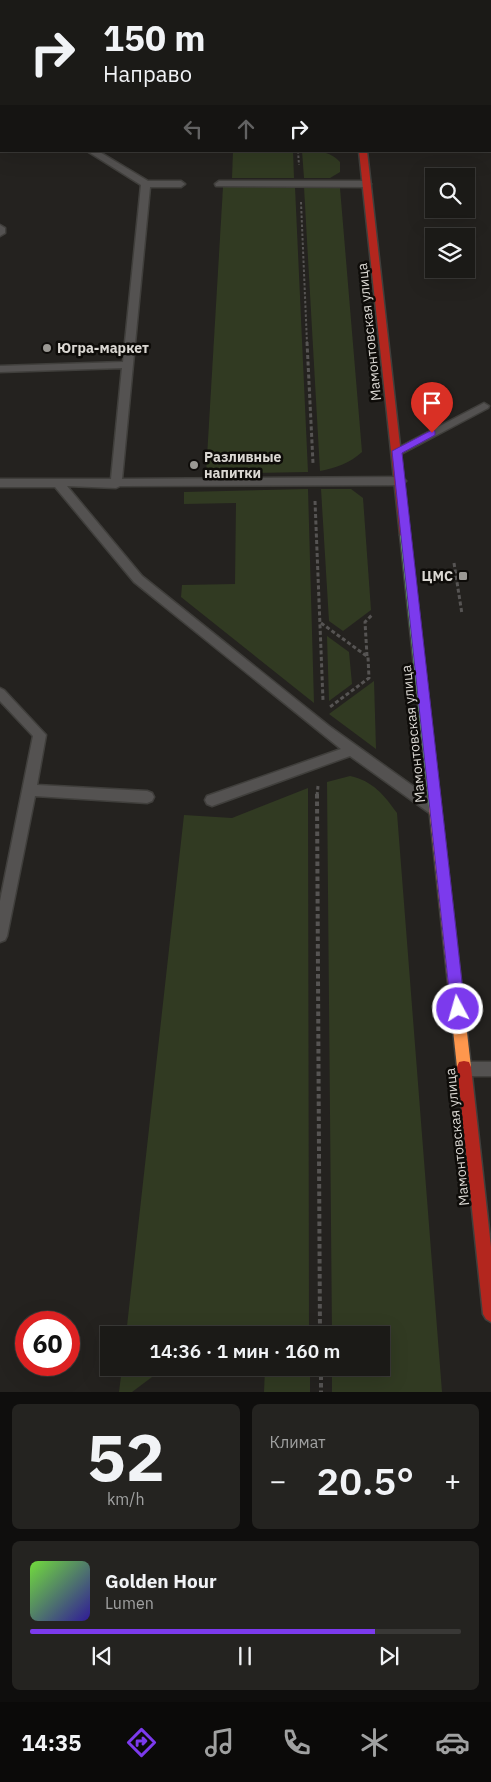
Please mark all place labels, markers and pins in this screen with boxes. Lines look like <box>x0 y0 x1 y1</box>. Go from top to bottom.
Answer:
place label: Югра-маркет <box>57 339 149 357</box>
marker: Югра-маркет <box>41 342 53 354</box>
pin <box>411 382 453 433</box>
place label: Разливные напитки <box>204 448 281 482</box>
marker: Разливные напитки <box>188 459 200 471</box>
place label: ЦМС <box>422 567 453 585</box>
marker: ЦМС <box>457 570 469 582</box>

